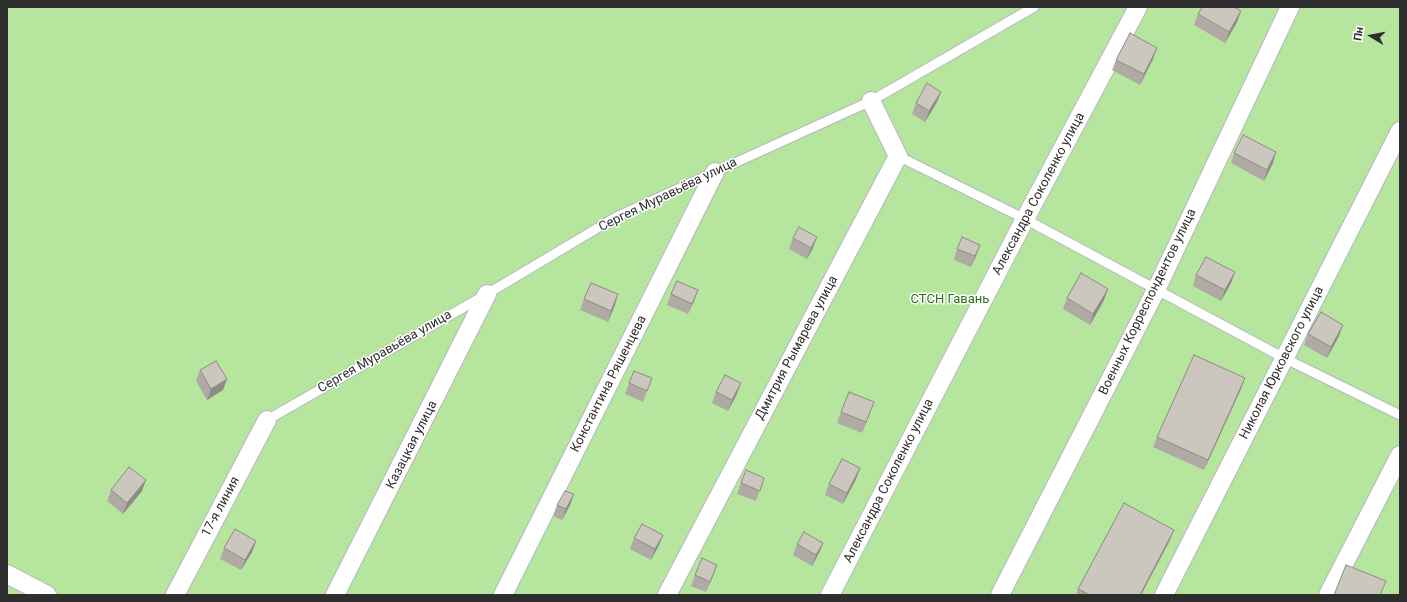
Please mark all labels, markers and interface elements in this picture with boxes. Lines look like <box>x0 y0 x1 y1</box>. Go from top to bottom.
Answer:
north arrow <box>1351 16 1391 56</box>
text: Пн <box>1351 26 1366 42</box>
street label: Александра Соколенко улица <box>989 110 1089 278</box>
street label: Сергея Муравьёва улица <box>596 155 740 235</box>
street label: Военных Корреспондентов улица <box>1096 206 1200 398</box>
street label: Дмитрия Рымарева улица <box>752 273 842 423</box>
street label: Николая Юрковского улица <box>1237 284 1327 442</box>
park label: СТСН Гавань <box>911 292 989 308</box>
street label: Сергея Муравьёва улица <box>315 307 455 397</box>
street label: Константина Ряшенцева <box>568 313 650 455</box>
street label: Александра Соколенко улица <box>841 396 937 566</box>
street label: Казацкая улица <box>383 398 441 492</box>
street label: 17-я линия <box>199 474 243 540</box>

